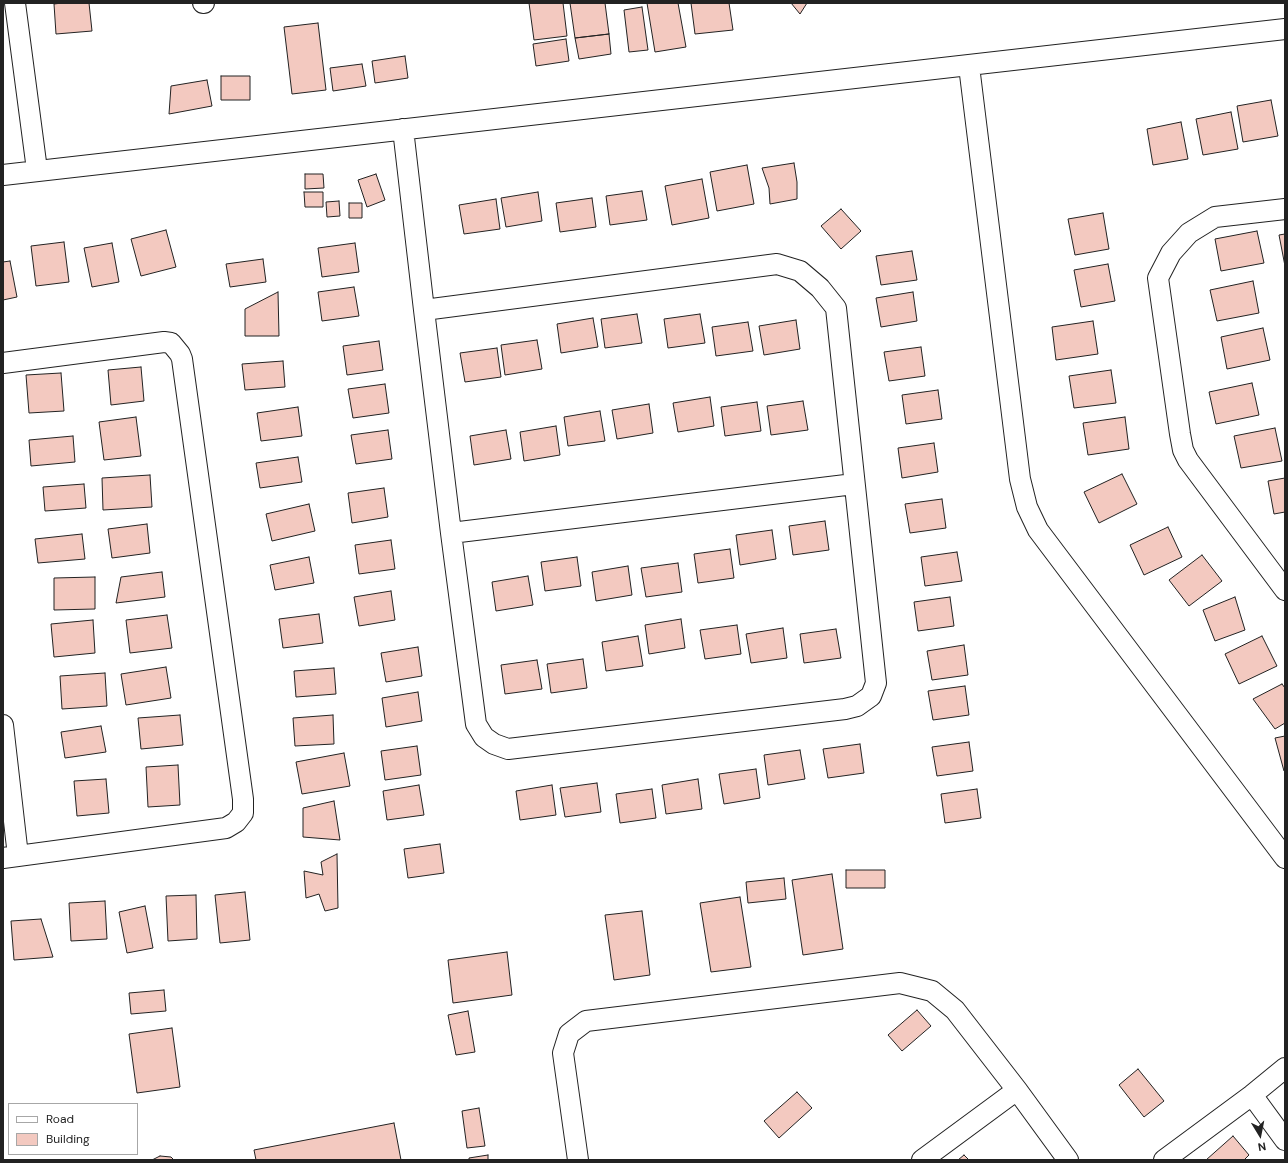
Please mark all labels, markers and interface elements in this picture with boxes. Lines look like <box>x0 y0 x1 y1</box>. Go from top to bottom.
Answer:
legend <box>8 1103 138 1155</box>
text: Road <box>46 1111 74 1127</box>
north arrow <box>1240 1115 1280 1155</box>
text: Building <box>46 1131 90 1147</box>
text: N <box>1257 1139 1267 1154</box>

